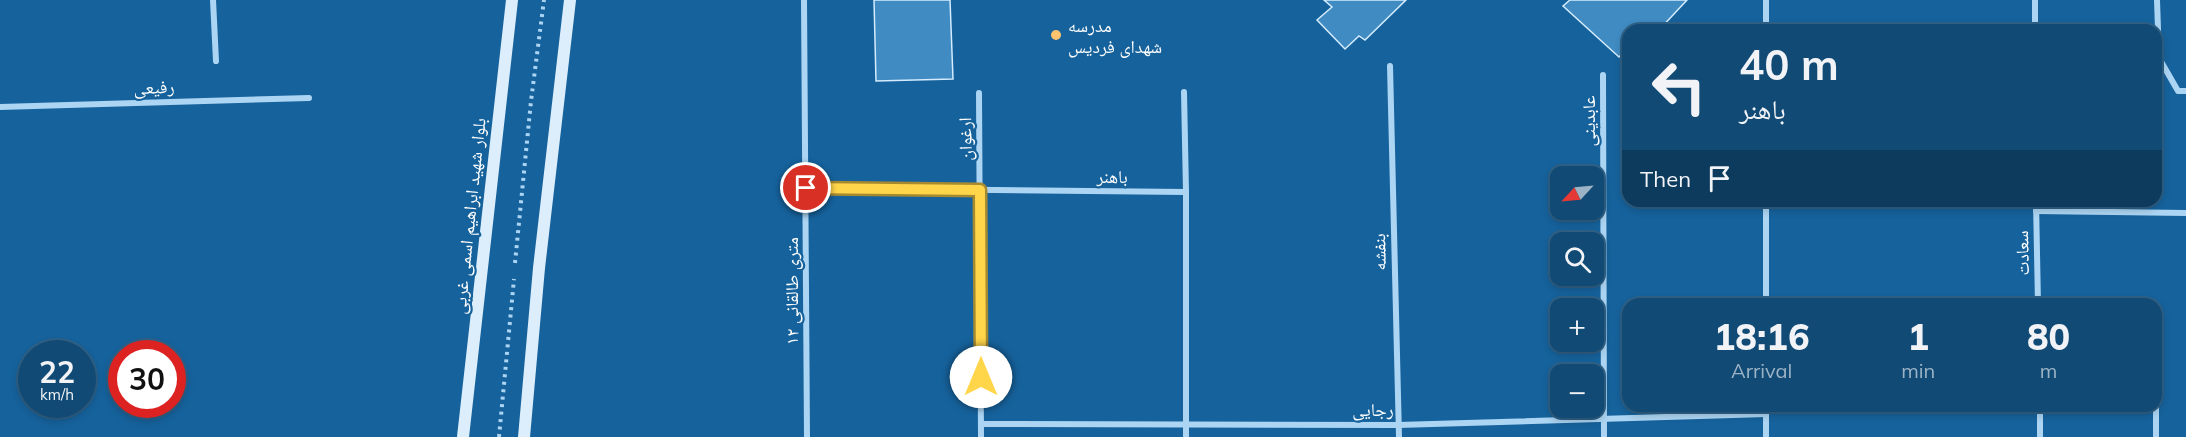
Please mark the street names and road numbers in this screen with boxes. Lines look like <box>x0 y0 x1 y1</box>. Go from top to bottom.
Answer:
street label: رفیعی <box>133 75 175 99</box>
street label: عابدینی <box>1577 96 1600 146</box>
street label: بلوار شهید ابراهیم اسمی غربی <box>447 117 492 315</box>
street label: ارغوان <box>953 117 977 161</box>
street label: باهنر <box>1095 165 1128 188</box>
street label: سعادت <box>2010 230 2034 276</box>
street label: بنفشه <box>1367 233 1391 271</box>
street label: ۱۲ متری طالقانی <box>780 237 803 345</box>
street label: رجایی <box>1352 398 1394 421</box>

